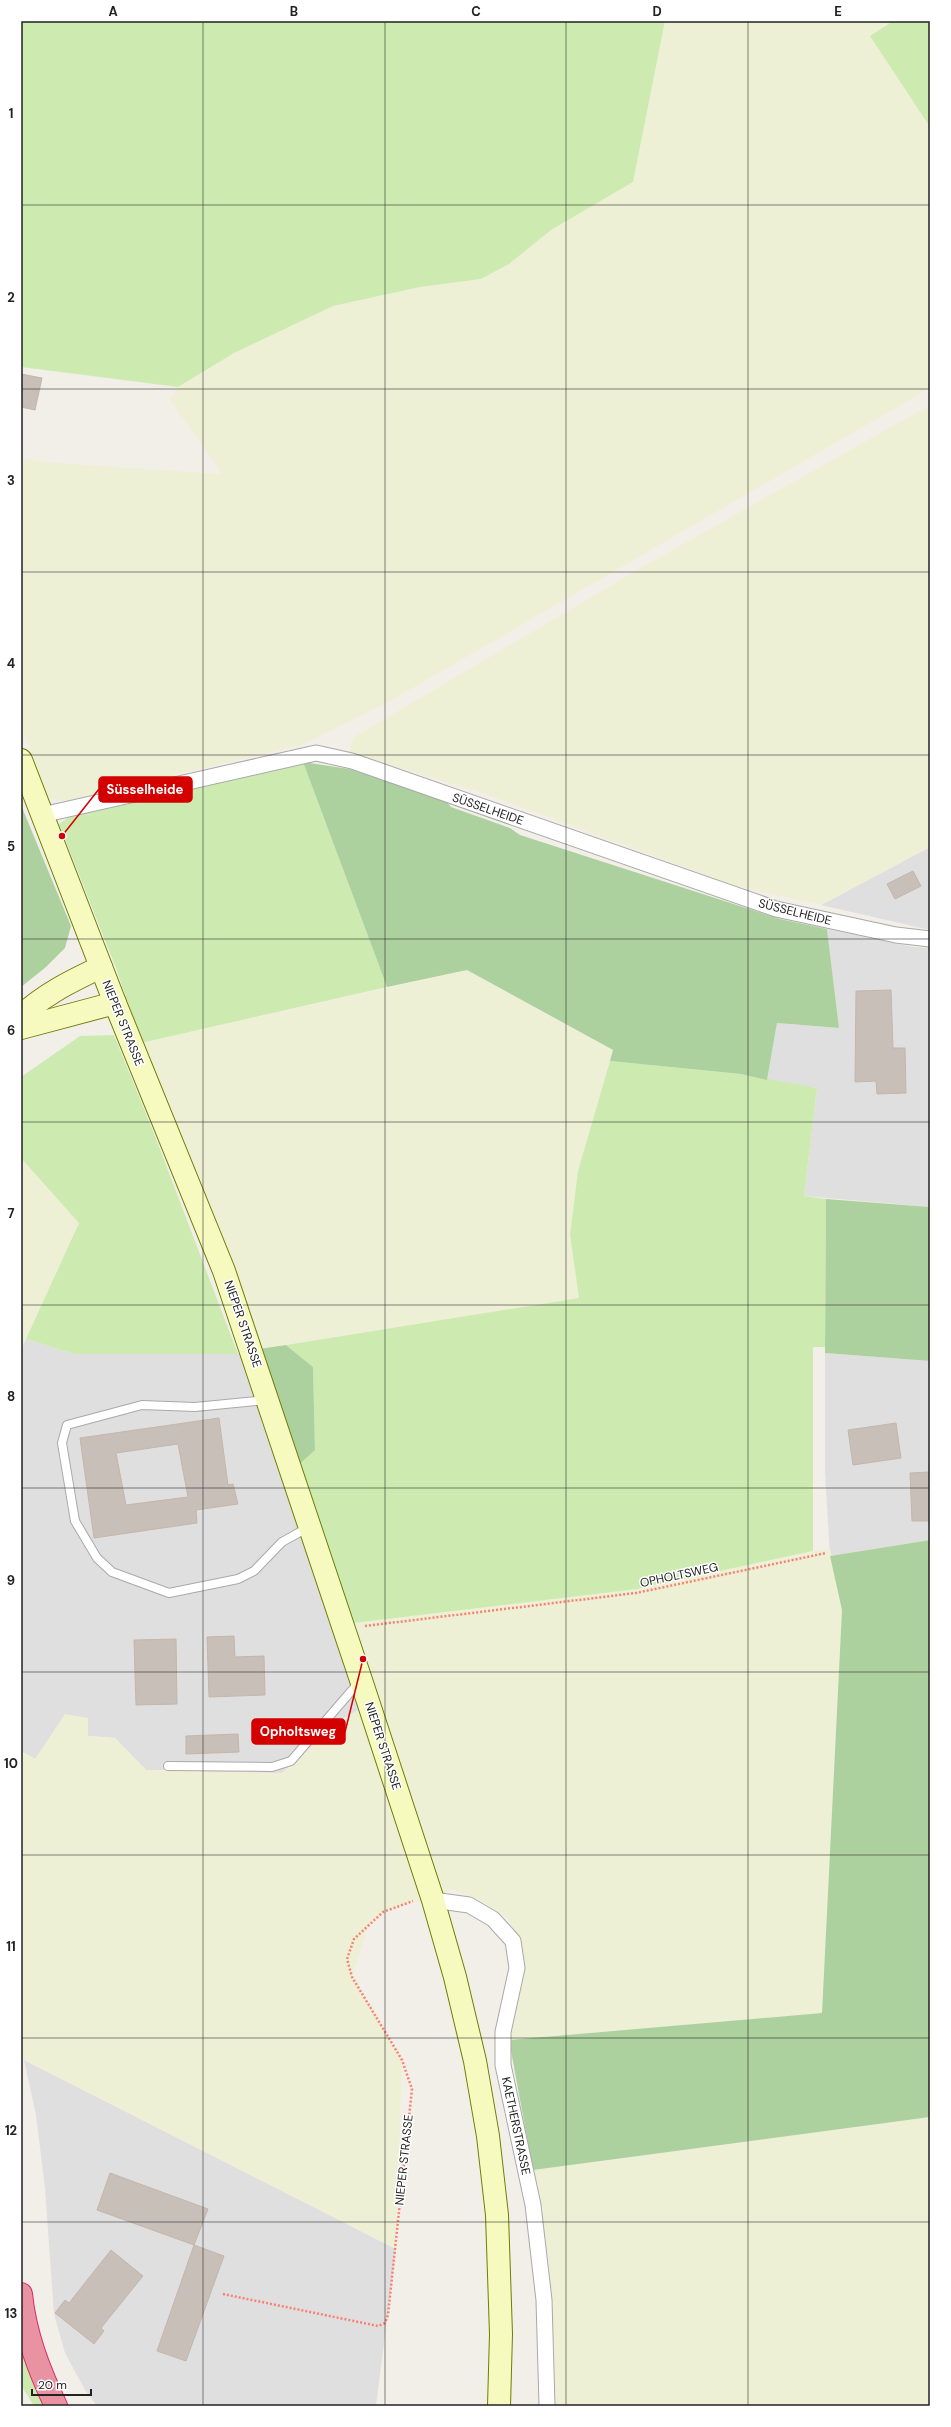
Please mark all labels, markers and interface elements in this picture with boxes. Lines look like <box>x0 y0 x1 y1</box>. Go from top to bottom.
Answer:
text: A <box>108 3 118 20</box>
text: B <box>290 3 298 20</box>
text: C <box>471 3 481 20</box>
text: D <box>652 3 662 20</box>
text: E <box>834 3 842 20</box>
text: 1 <box>9 105 13 122</box>
text: 2 <box>7 289 15 306</box>
text: 3 <box>7 472 15 489</box>
text: 4 <box>7 655 15 672</box>
callout: Süsselheide <box>99 777 192 802</box>
text: Süsselheide <box>107 781 184 798</box>
street label: SÜSSELHEIDE <box>450 789 526 829</box>
text: 5 <box>7 838 15 855</box>
street label: SÜSSELHEIDE <box>757 895 833 929</box>
street label: NIEPER STRASSE <box>98 978 148 1068</box>
text: 6 <box>7 1022 15 1039</box>
text: 7 <box>8 1205 15 1222</box>
street label: NIEPER STRASSE <box>221 1278 265 1370</box>
text: 8 <box>7 1388 15 1405</box>
street label: OPHOLTSWEG <box>638 1559 720 1591</box>
text: 9 <box>7 1572 15 1589</box>
street label: NIEPER STRASSE <box>361 1700 405 1792</box>
callout: Opholtsweg <box>252 1719 345 1744</box>
text: Opholtsweg <box>260 1723 336 1740</box>
text: 10 <box>4 1755 18 1772</box>
text: 11 <box>6 1938 16 1955</box>
street label: KAETHERSTRASSE <box>498 2075 534 2177</box>
street label: NIEPER STRASSE <box>391 2114 417 2206</box>
text: 12 <box>5 2122 17 2139</box>
text: 13 <box>5 2305 17 2322</box>
scale bar <box>32 2371 91 2397</box>
text: 20 m <box>38 2377 67 2393</box>

